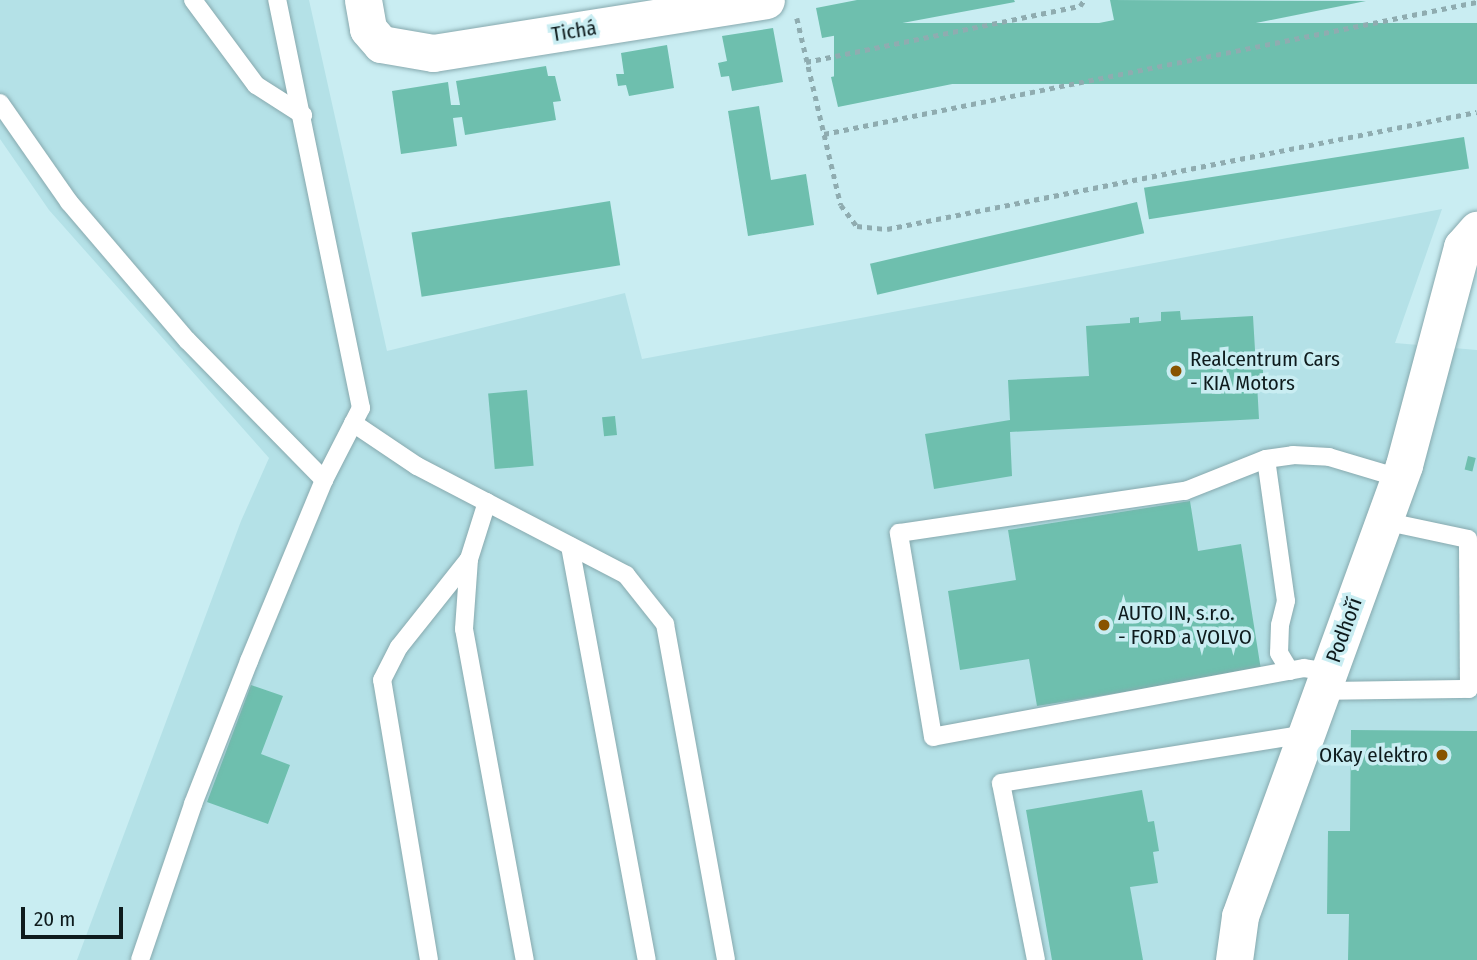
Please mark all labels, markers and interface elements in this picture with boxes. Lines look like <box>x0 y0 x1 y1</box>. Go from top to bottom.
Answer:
street label: Tichá <box>550 15 598 47</box>
place label: Realcentrum Cars - KIA Motors <box>1190 346 1340 396</box>
marker: Realcentrum Cars - KIA Motors <box>1168 363 1184 379</box>
street label: Podhoří <box>1321 594 1367 666</box>
place label: AUTO IN, s.r.o. - FORD a VOLVO <box>1118 600 1252 650</box>
marker: AUTO IN, s.r.o. - FORD a VOLVO <box>1096 617 1112 633</box>
place label: OKay elektro <box>1319 742 1428 768</box>
marker: OKay elektro <box>1434 747 1450 763</box>
scale bar <box>24 894 126 938</box>
text: 20 m <box>34 906 75 932</box>

